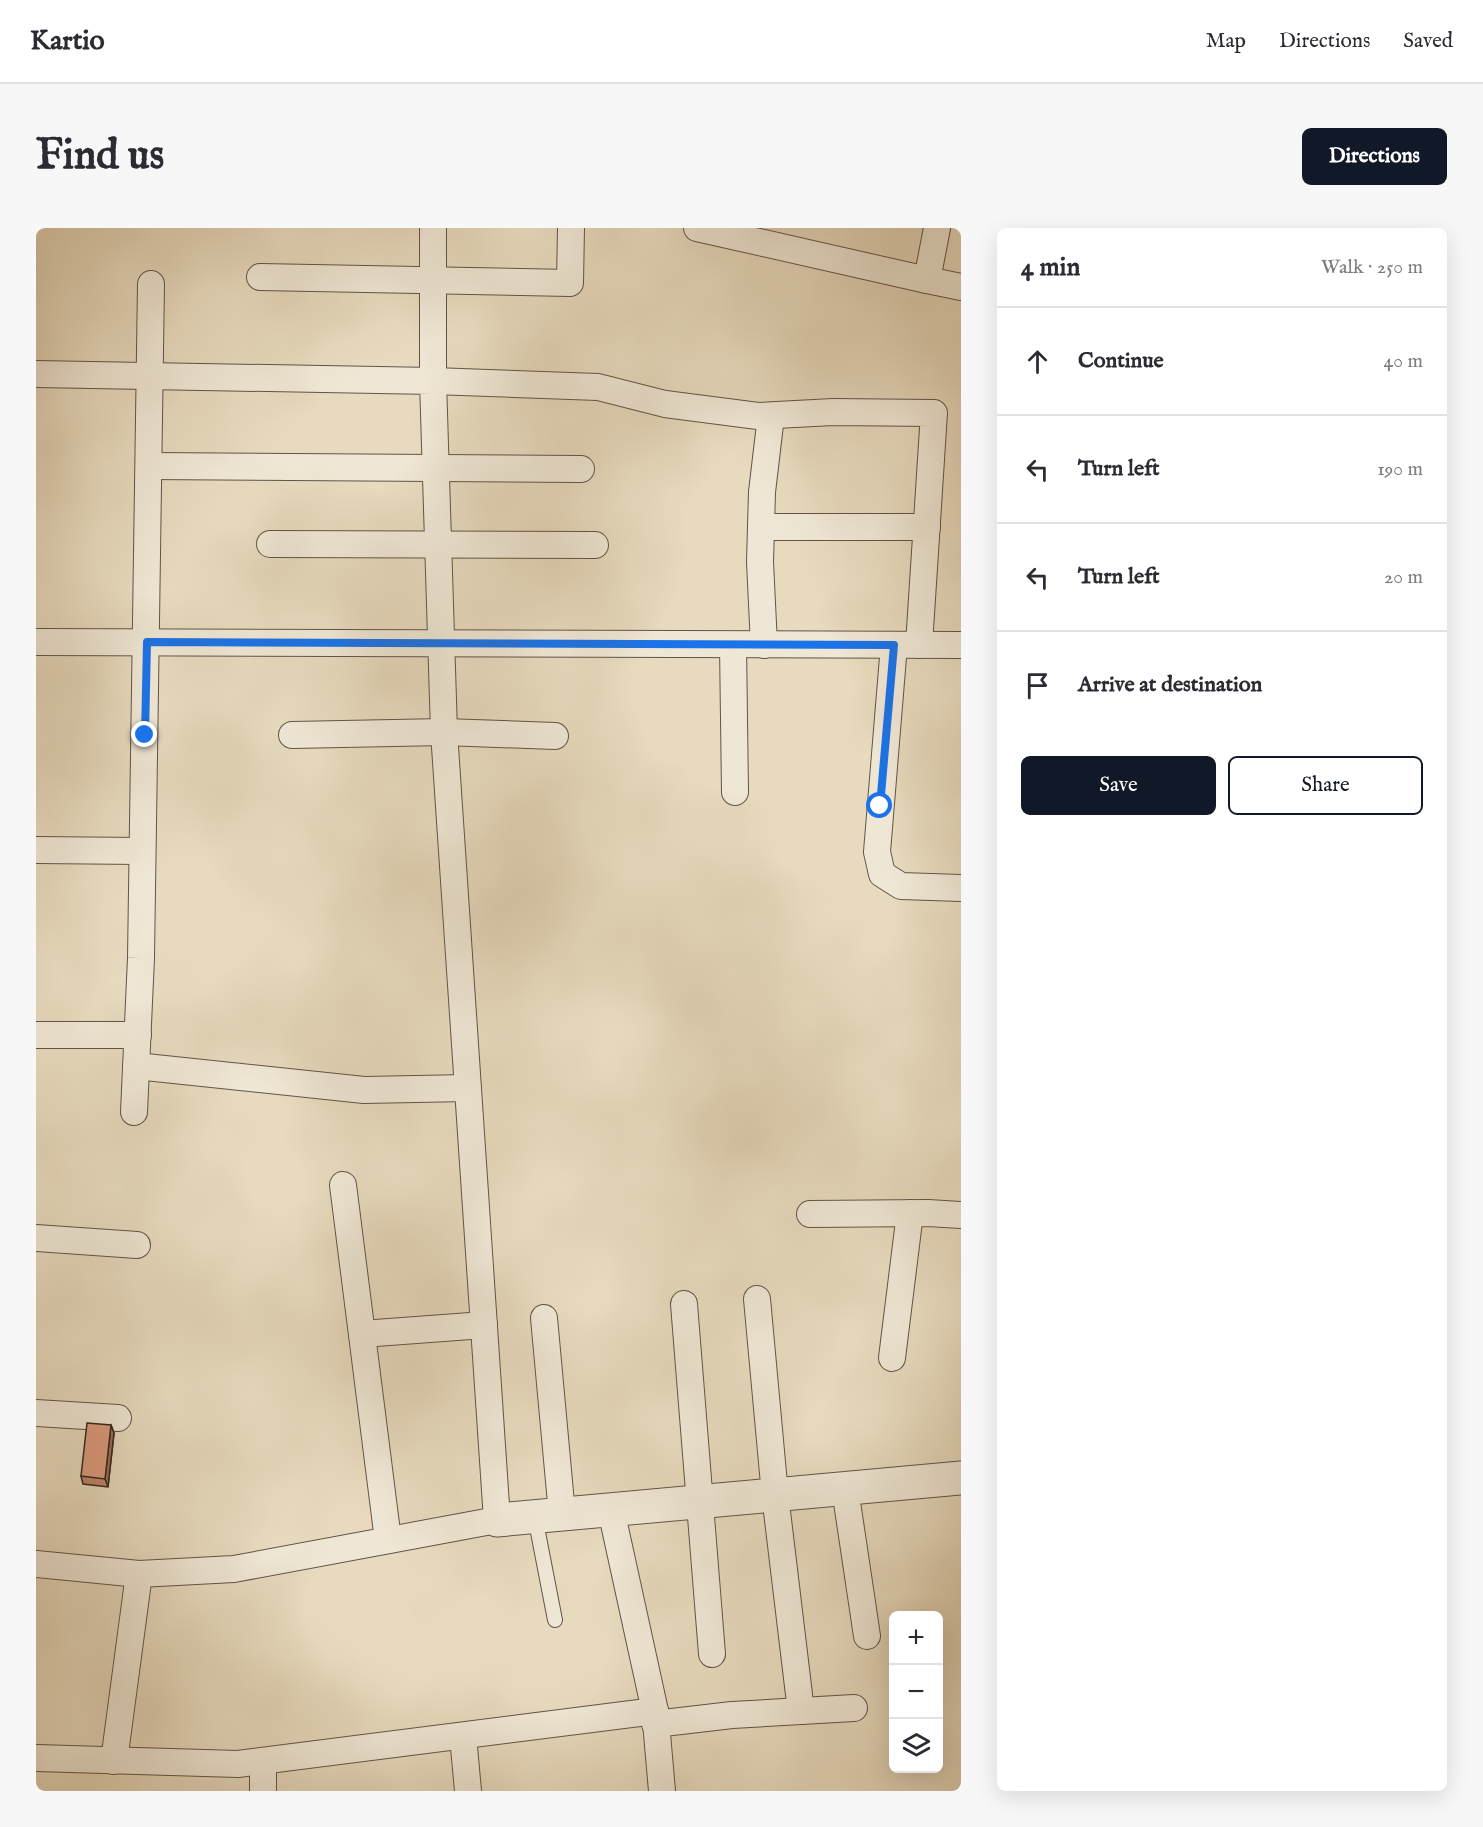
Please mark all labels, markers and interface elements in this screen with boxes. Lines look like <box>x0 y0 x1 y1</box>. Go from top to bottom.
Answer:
text: Kartio <box>30 24 105 59</box>
text: Map <box>1206 28 1246 55</box>
text: Directions <box>1279 28 1370 55</box>
text: Saved <box>1403 28 1453 55</box>
button: Directions <box>1302 128 1447 185</box>
text: Find us <box>36 130 164 183</box>
text: 4 min <box>1021 251 1080 284</box>
text: Walk · 250 m <box>1321 255 1423 280</box>
icon: ahead <box>1021 345 1054 378</box>
text: Continue <box>1078 347 1164 375</box>
text: 40 m <box>1384 349 1423 374</box>
icon: left <box>1021 453 1054 486</box>
text: Turn left <box>1078 455 1160 483</box>
text: 190 m <box>1377 457 1423 482</box>
icon: left <box>1021 561 1054 594</box>
text: Turn left <box>1078 563 1160 591</box>
text: 20 m <box>1384 565 1423 590</box>
icon: arrive <box>1021 669 1054 702</box>
text: Arrive at destination <box>1078 671 1262 699</box>
route end <box>131 721 157 747</box>
button: Save <box>1021 756 1216 815</box>
button: Share <box>1228 756 1423 815</box>
route start <box>866 792 892 818</box>
map controls <box>889 1611 943 1773</box>
button: + <box>889 1611 943 1665</box>
button: − <box>889 1665 943 1719</box>
button: layers <box>889 1719 943 1773</box>

